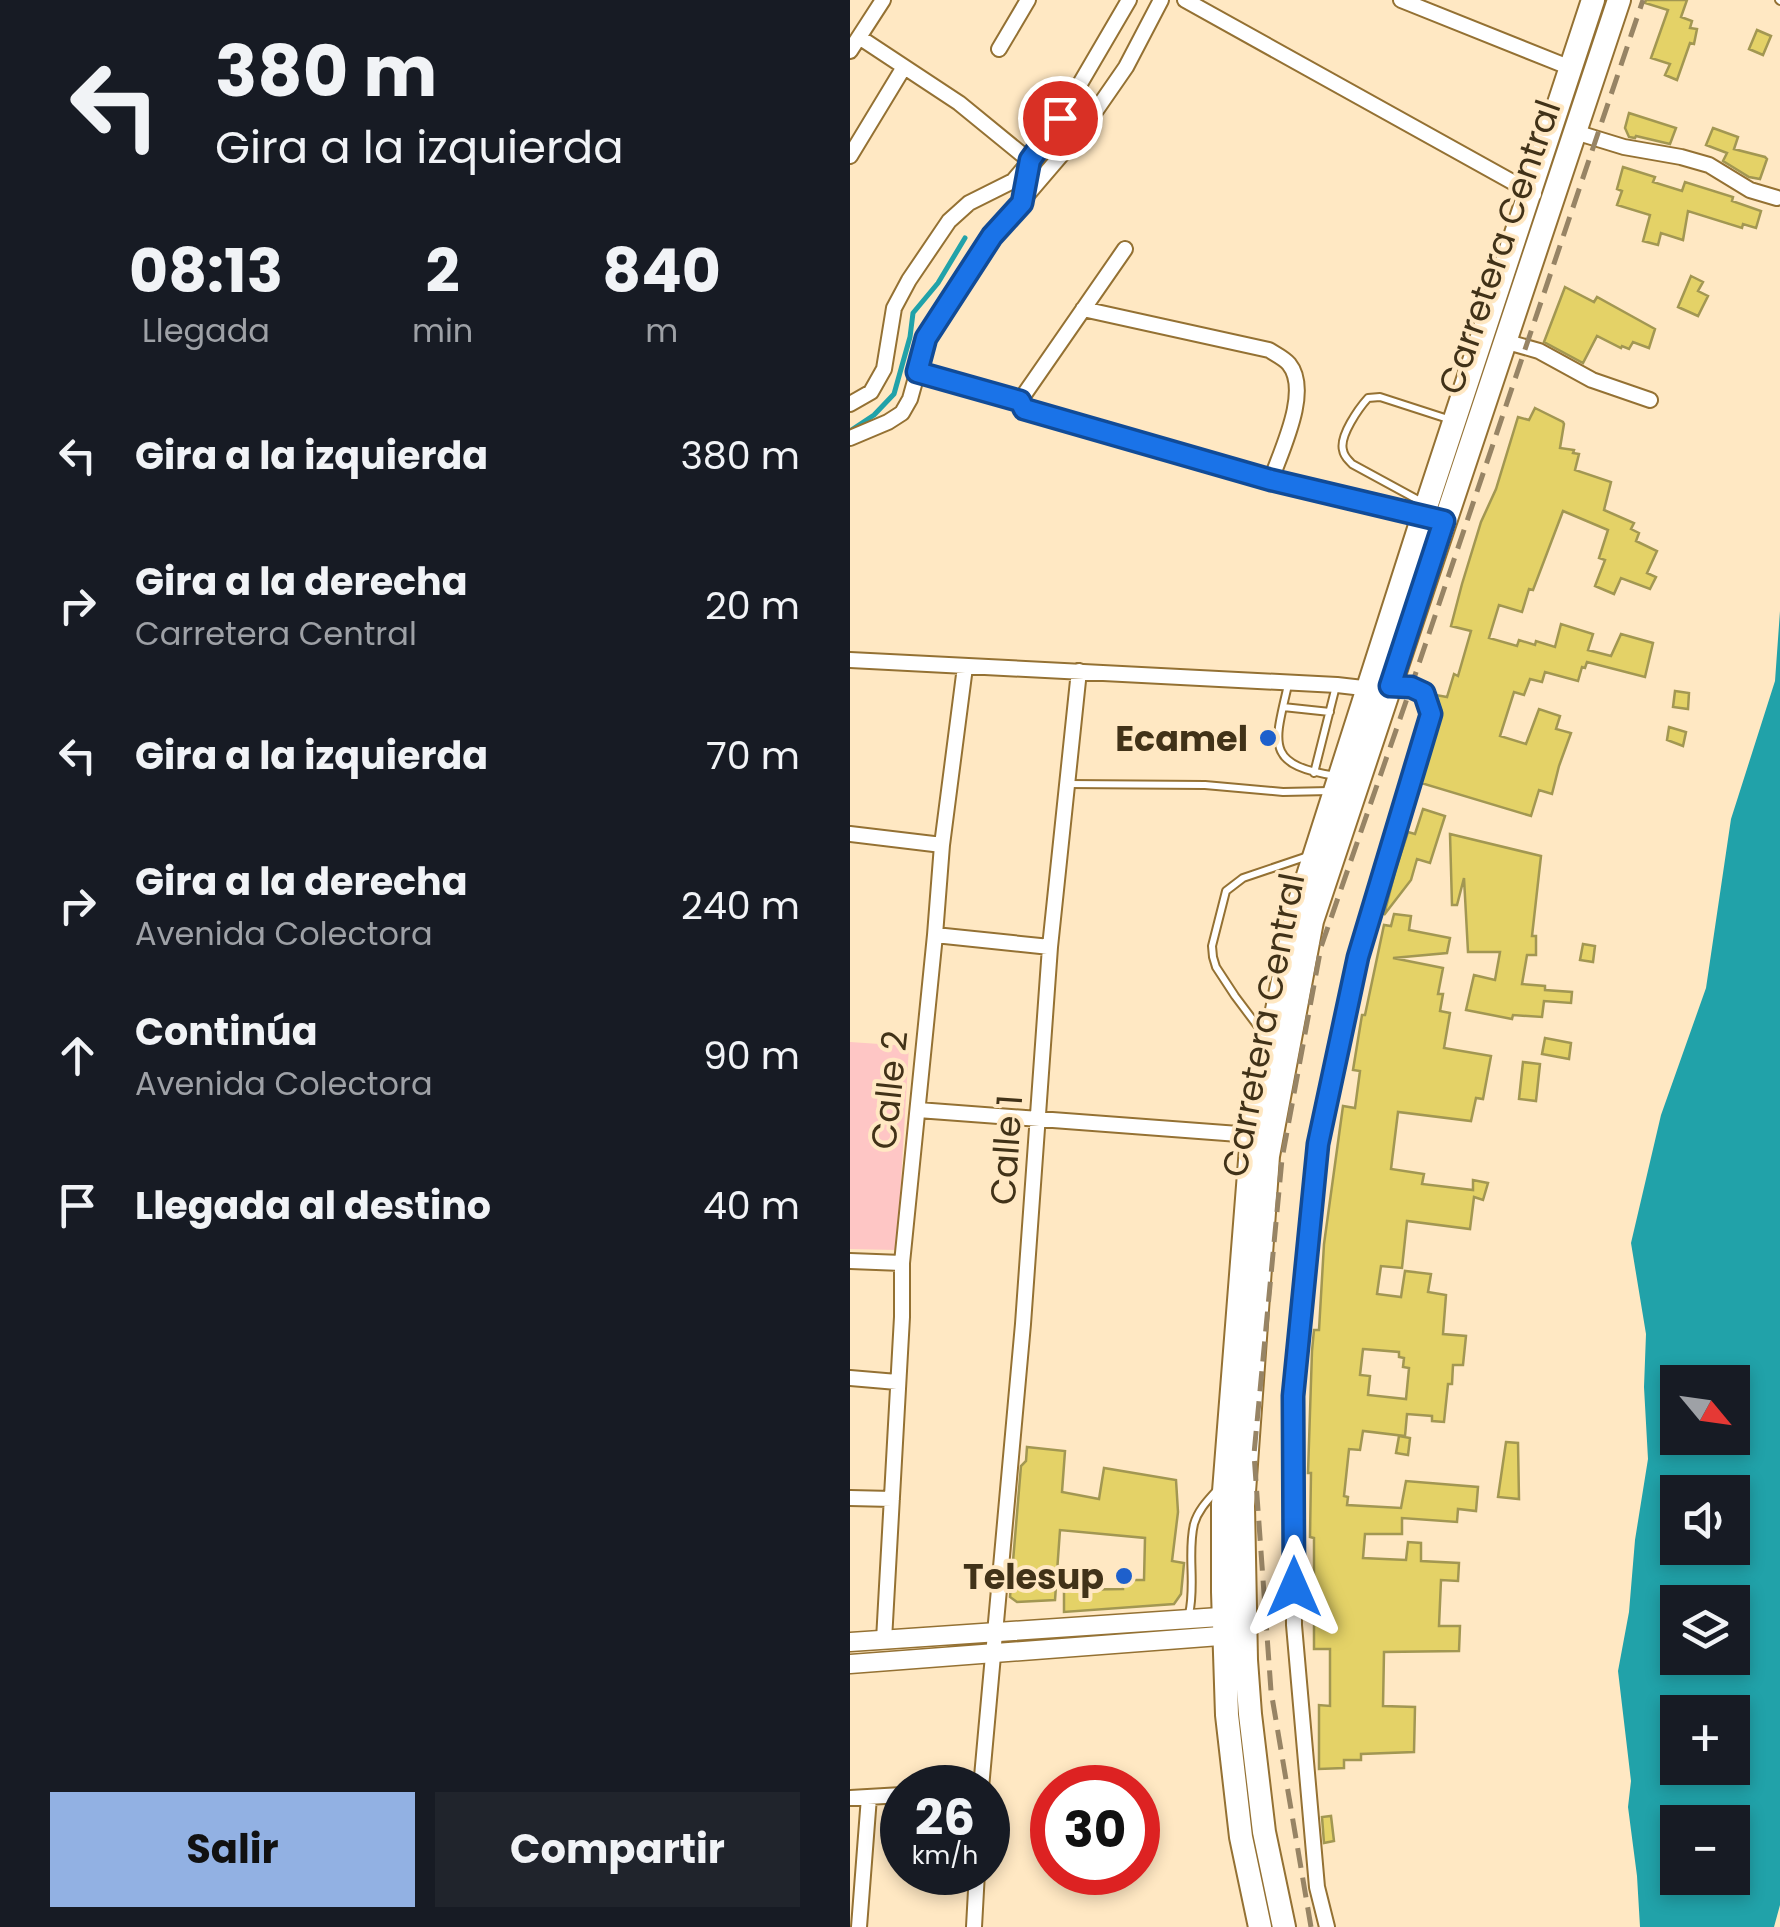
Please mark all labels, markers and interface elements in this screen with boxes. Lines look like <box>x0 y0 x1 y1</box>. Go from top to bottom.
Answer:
text: 380 m <box>215 22 437 121</box>
icon: left <box>50 40 180 170</box>
pin <box>1018 76 1103 161</box>
icon: arrive <box>1033 91 1088 146</box>
street label: Carretera Central <box>1426 93 1572 401</box>
text: Gira a la izquierda <box>215 116 624 179</box>
text: 08:13 <box>129 229 283 313</box>
text: 2 <box>425 229 460 313</box>
text: 840 <box>602 229 721 313</box>
text: Llegada <box>142 308 270 353</box>
text: min <box>412 308 473 353</box>
text: m <box>645 308 678 353</box>
icon: left <box>50 428 105 483</box>
text: Gira a la izquierda <box>135 429 488 482</box>
text: 380 m <box>680 429 800 482</box>
text: Gira a la derecha <box>135 555 468 608</box>
icon: right <box>50 578 105 633</box>
text: 20 m <box>705 579 800 632</box>
text: Carretera Central <box>135 611 417 656</box>
place label: Ecamel <box>1115 714 1248 763</box>
marker: Ecamel <box>1257 727 1279 749</box>
icon: left <box>50 728 105 783</box>
text: Gira a la izquierda <box>135 729 488 782</box>
text: 70 m <box>706 729 800 782</box>
text: Gira a la derecha <box>135 855 468 908</box>
street label: Carretera Central <box>1210 869 1316 1181</box>
icon: right <box>50 878 105 933</box>
text: 240 m <box>681 879 800 932</box>
text: Avenida Colectora <box>135 911 433 956</box>
text: Continúa <box>135 1005 317 1058</box>
icon: ahead <box>50 1028 105 1083</box>
street label: Calle 2 <box>858 1028 920 1152</box>
text: 90 m <box>703 1029 800 1082</box>
text: Avenida Colectora <box>135 1061 433 1106</box>
street label: Calle 1 <box>978 1093 1034 1207</box>
icon: arrive <box>50 1178 105 1233</box>
text: Llegada al destino <box>135 1179 491 1232</box>
text: 40 m <box>703 1179 800 1232</box>
north arrow <box>1660 1365 1750 1455</box>
map controls <box>1660 1365 1750 1895</box>
button: sound <box>1660 1475 1750 1565</box>
position arrow <box>1242 1535 1346 1639</box>
place label: Telesup <box>963 1552 1104 1601</box>
marker: Telesup <box>1113 1565 1135 1587</box>
button: layers <box>1660 1585 1750 1675</box>
button: + <box>1660 1695 1750 1785</box>
speed limit sign: 30 <box>1030 1765 1160 1895</box>
text: 26 <box>915 1782 975 1853</box>
button: Salir <box>50 1792 415 1907</box>
button: Compartir <box>435 1792 800 1907</box>
button: − <box>1660 1805 1750 1895</box>
text: km/h <box>912 1838 978 1873</box>

